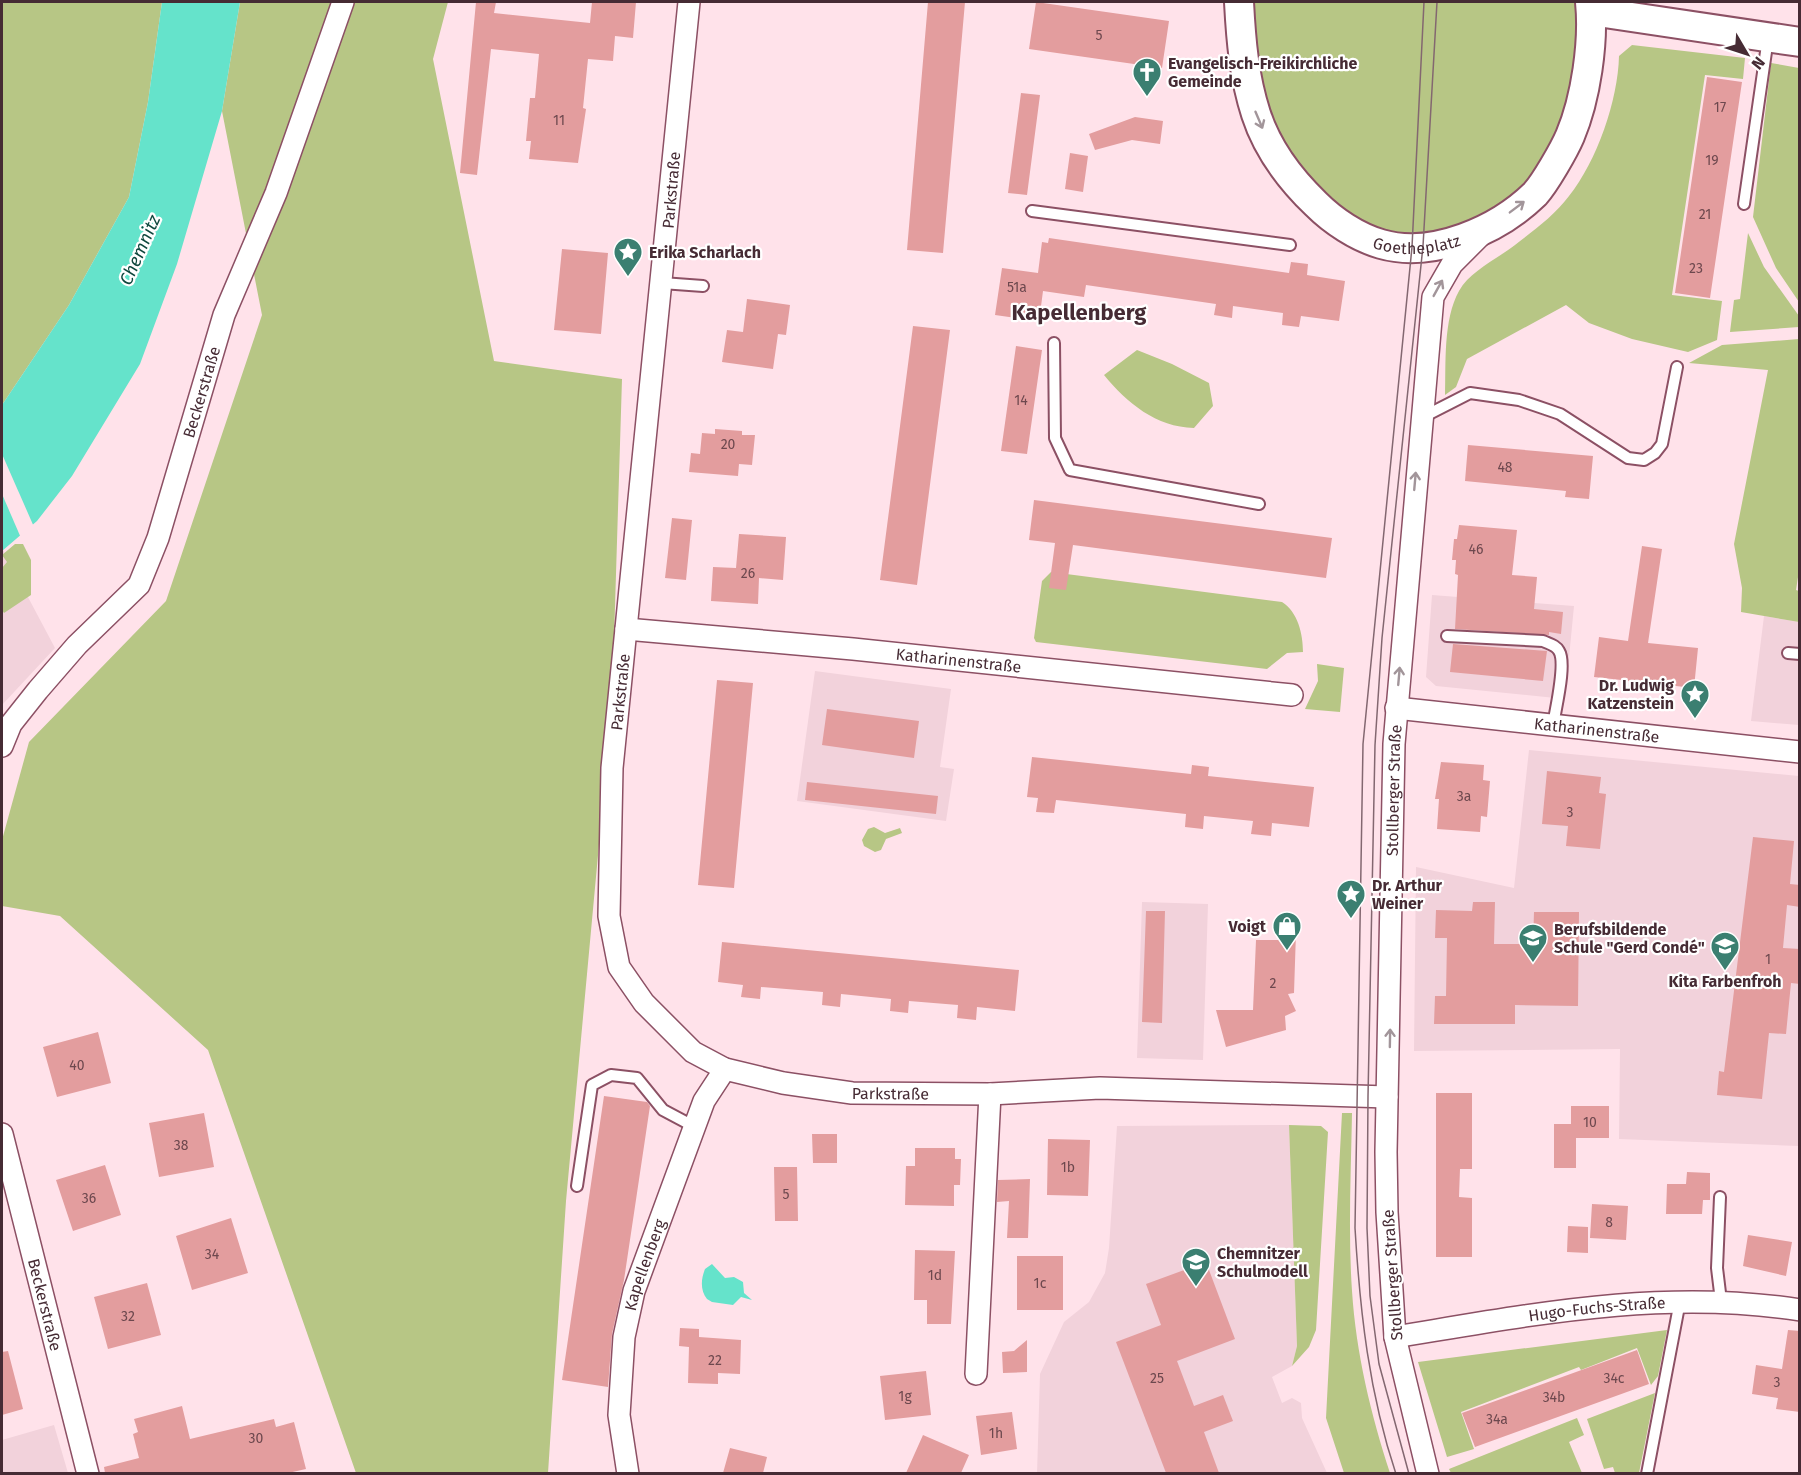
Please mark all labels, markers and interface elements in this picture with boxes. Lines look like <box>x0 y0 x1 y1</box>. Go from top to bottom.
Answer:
north arrow <box>1717 24 1777 84</box>
house number: 5 <box>1095 27 1103 44</box>
text: N <box>1748 53 1769 73</box>
place label: Evangelisch-Freikirchliche Gemeinde <box>1168 54 1357 91</box>
church icon: Evangelisch-Freikirchliche Gemeinde <box>1131 56 1163 98</box>
house number: 17 <box>1714 99 1726 116</box>
one-way arrow <box>1254 111 1265 129</box>
house number: 11 <box>553 112 565 129</box>
street label: Parkstraße <box>659 151 684 229</box>
house number: 19 <box>1705 152 1719 169</box>
one-way arrow <box>1508 201 1524 213</box>
house number: 21 <box>1699 206 1711 223</box>
water label: Chemnitz <box>115 211 165 288</box>
street label: Goetheplatz <box>1371 231 1463 258</box>
place icon: Erika Scharlach <box>612 236 644 278</box>
place label: Erika Scharlach <box>649 243 761 262</box>
house number: 23 <box>1689 260 1703 277</box>
house number: 51a <box>1007 279 1027 296</box>
one-way arrow <box>1433 280 1444 298</box>
district label: Kapellenberg <box>1012 299 1147 326</box>
street label: Beckerstraße <box>179 344 224 440</box>
house number: 14 <box>1014 392 1028 409</box>
house number: 20 <box>721 436 736 453</box>
house number: 48 <box>1497 459 1513 476</box>
one-way arrow <box>1410 472 1421 492</box>
house number: 46 <box>1469 541 1483 558</box>
house number: 26 <box>741 565 755 582</box>
street label: Katharinenstraße <box>895 645 1022 677</box>
street label: Parkstraße <box>607 653 634 731</box>
one-way arrow <box>1394 666 1405 686</box>
place label: Dr. Ludwig Katzenstein <box>1588 676 1674 713</box>
place icon: Dr. Ludwig Katzenstein <box>1679 678 1711 720</box>
street label: Katharinenstraße <box>1533 714 1660 747</box>
street label: Stollberger Straße <box>1383 724 1406 856</box>
house number: 3a <box>1457 788 1471 805</box>
house number: 3 <box>1567 804 1574 821</box>
place label: Dr. Arthur Weiner <box>1372 876 1443 913</box>
place icon: Dr. Arthur Weiner <box>1335 878 1367 920</box>
shop icon: Voigt <box>1271 910 1303 952</box>
place label: Voigt <box>1227 917 1267 936</box>
place label: Berufsbildende Schule "Gerd Condé" <box>1554 920 1705 957</box>
school or university icon: Berufsbildende Schule "Gerd Condé" <box>1517 922 1549 964</box>
school or university icon: Kita Farbenfroh <box>1709 930 1741 972</box>
house number: 1 <box>1765 951 1771 968</box>
place label: Kita Farbenfroh <box>1668 972 1782 991</box>
house number: 2 <box>1270 975 1277 992</box>
one-way arrow <box>1384 1029 1396 1049</box>
house number: 40 <box>69 1057 85 1074</box>
street label: Parkstraße <box>852 1084 929 1104</box>
house number: 10 <box>1583 1114 1597 1131</box>
house number: 38 <box>174 1137 189 1154</box>
house number: 1b <box>1061 1159 1075 1176</box>
house number: 5 <box>782 1186 790 1203</box>
house number: 36 <box>82 1190 96 1207</box>
street label: Stollberger Straße <box>1378 1209 1407 1341</box>
house number: 8 <box>1605 1214 1613 1231</box>
street label: Kapellenberg <box>621 1216 670 1313</box>
place label: Chemnitzer Schulmodell <box>1217 1244 1308 1281</box>
house number: 34 <box>205 1246 220 1263</box>
school or university icon: Chemnitzer Schulmodell <box>1180 1246 1212 1288</box>
street label: Beckerstraße <box>24 1257 65 1353</box>
house number: 1d <box>928 1267 942 1284</box>
house number: 1c <box>1034 1275 1047 1292</box>
street label: Hugo-Fuchs-Straße <box>1527 1293 1666 1325</box>
house number: 32 <box>121 1308 135 1325</box>
house number: 22 <box>708 1352 722 1369</box>
house number: 25 <box>1150 1370 1164 1387</box>
house number: 34c <box>1603 1370 1625 1387</box>
house number: 3 <box>1774 1374 1781 1391</box>
house number: 1g <box>898 1388 912 1405</box>
house number: 34b <box>1543 1389 1565 1406</box>
house number: 34a <box>1486 1411 1508 1428</box>
house number: 1h <box>989 1425 1003 1442</box>
house number: 30 <box>249 1430 264 1447</box>

